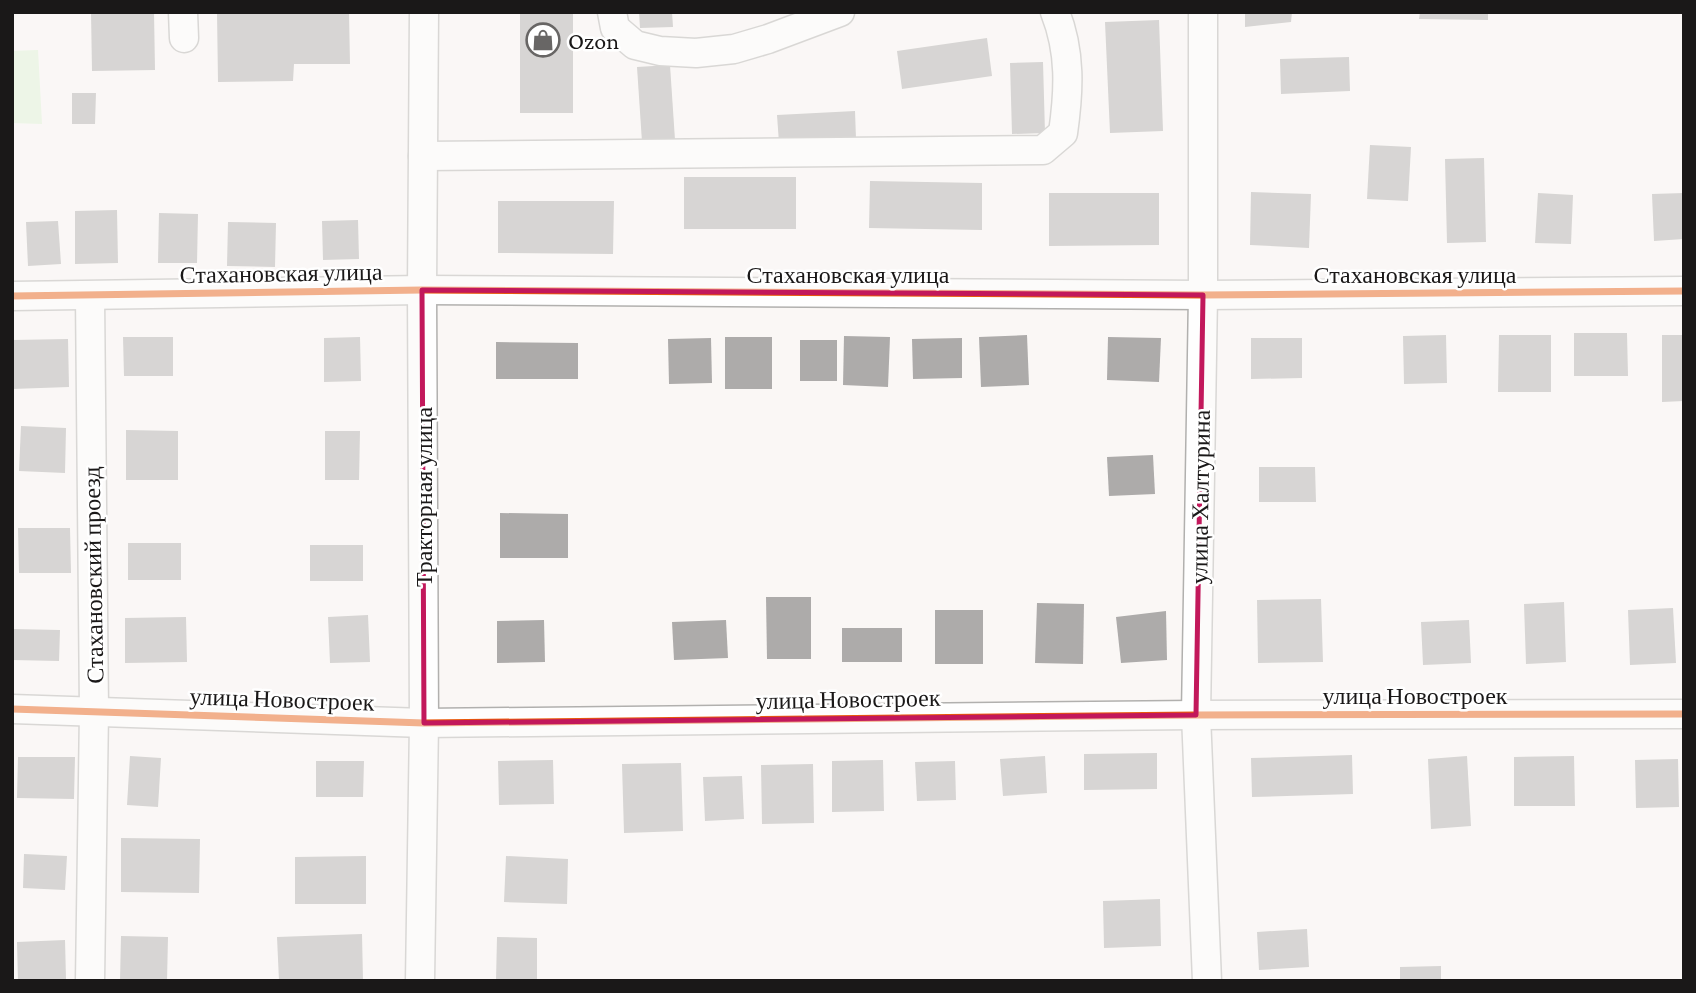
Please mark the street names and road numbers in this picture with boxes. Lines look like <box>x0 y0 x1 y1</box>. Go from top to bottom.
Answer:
street label: Стахановская улица <box>179 258 383 288</box>
street label: Стахановская улица <box>747 261 950 288</box>
street label: Стахановская улица <box>1314 261 1517 288</box>
street label: Тракторная улица <box>410 407 437 587</box>
street label: улица Халтурина <box>1185 409 1215 584</box>
street label: Стахановский проезд <box>78 466 108 684</box>
street label: улица Новостроек <box>189 682 375 716</box>
street label: улица Новостроек <box>1323 682 1508 709</box>
street label: улица Новостроек <box>755 684 941 714</box>

